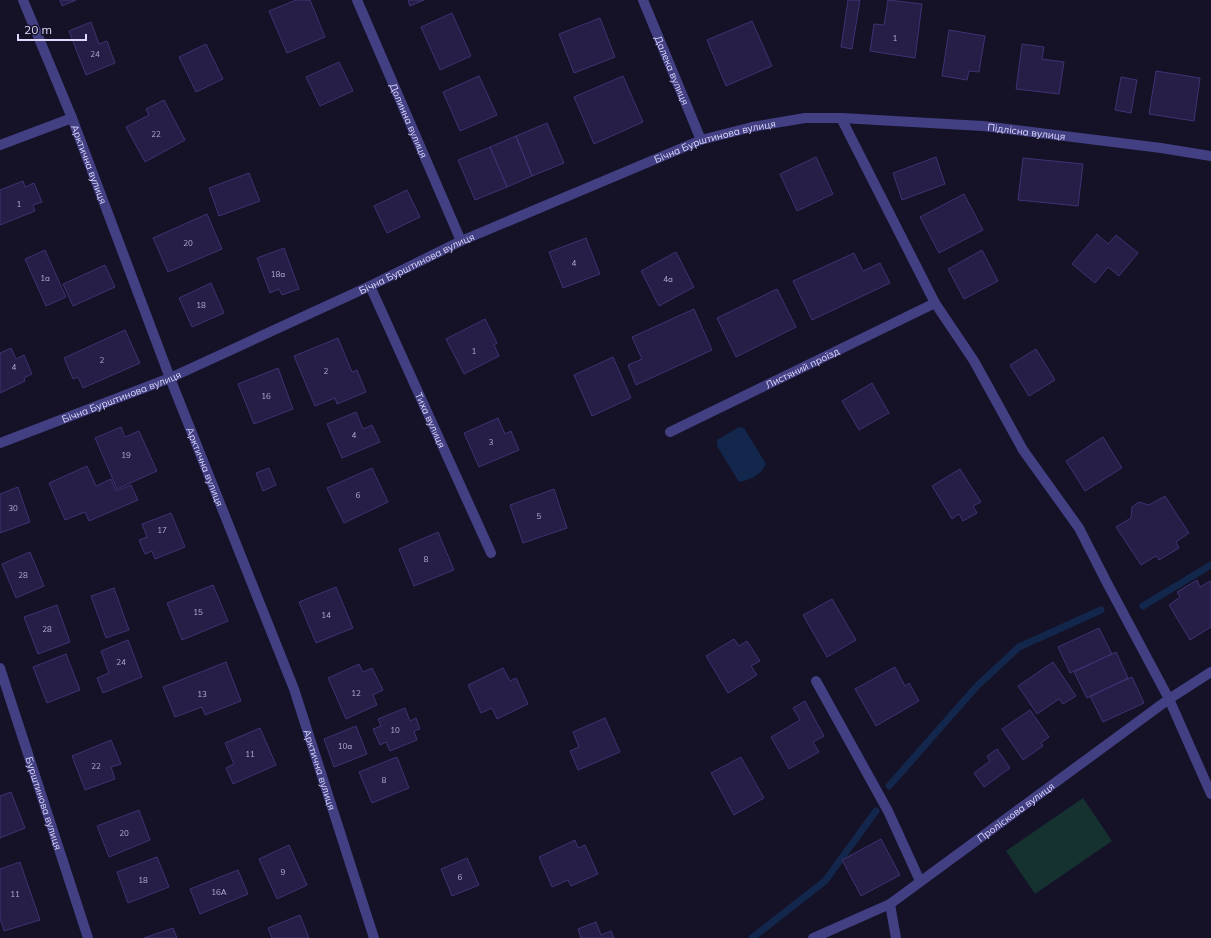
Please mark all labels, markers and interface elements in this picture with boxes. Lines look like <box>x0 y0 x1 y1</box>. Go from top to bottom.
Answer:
scale bar <box>18 16 86 42</box>
text: 20 m <box>24 22 52 37</box>
house number: 1 <box>893 33 898 43</box>
street label: Далека вулиця <box>652 34 692 107</box>
house number: 24 <box>90 49 100 59</box>
street label: Долинна вулиця <box>387 81 431 160</box>
street label: Бічна Бурштинова вулиця <box>652 117 777 166</box>
street label: Підлісна вулиця <box>987 120 1066 143</box>
street label: Арктична вулиця <box>68 123 110 206</box>
house number: 22 <box>151 129 161 139</box>
house number: 1 <box>17 199 22 209</box>
street label: Бічна Бурштинова вулиця <box>357 230 476 297</box>
house number: 20 <box>183 238 193 248</box>
house number: 4 <box>572 258 577 268</box>
house number: 18а <box>271 269 285 279</box>
house number: 1а <box>40 273 50 283</box>
house number: 4а <box>663 274 673 284</box>
house number: 18 <box>196 300 206 310</box>
street label: Листяний проїзд <box>763 344 841 391</box>
house number: 1 <box>472 346 477 356</box>
house number: 2 <box>100 355 105 365</box>
house number: 4 <box>12 362 17 372</box>
house number: 2 <box>324 366 329 376</box>
street label: Бічна Бурштинова вулиця <box>60 367 183 425</box>
street label: Тиха вулиця <box>412 390 449 450</box>
house number: 16 <box>261 391 271 401</box>
street label: Арктична вулиця <box>184 425 227 508</box>
house number: 4 <box>352 430 357 440</box>
house number: 3 <box>489 437 494 447</box>
house number: 19 <box>121 450 131 460</box>
house number: 6 <box>356 490 361 500</box>
house number: 30 <box>8 503 18 513</box>
house number: 5 <box>537 511 542 521</box>
house number: 17 <box>157 525 167 535</box>
house number: 8 <box>424 554 429 564</box>
house number: 28 <box>18 570 28 580</box>
house number: 15 <box>193 607 203 617</box>
house number: 14 <box>321 610 331 620</box>
house number: 28 <box>42 624 52 634</box>
house number: 24 <box>116 657 126 667</box>
house number: 12 <box>351 688 361 698</box>
house number: 13 <box>197 689 207 699</box>
house number: 10 <box>390 725 400 735</box>
street label: Арктична вулиця <box>301 728 339 811</box>
house number: 10а <box>338 741 352 751</box>
house number: 11 <box>245 749 255 759</box>
street label: Бурштинова вулиця <box>23 755 65 851</box>
house number: 22 <box>91 761 101 771</box>
house number: 8 <box>382 775 387 785</box>
street label: Проліскова вулиця <box>974 779 1057 844</box>
house number: 20 <box>119 828 129 838</box>
house number: 9 <box>281 867 286 877</box>
house number: 6 <box>458 872 463 882</box>
house number: 18 <box>138 875 148 885</box>
house number: 16А <box>211 887 227 897</box>
house number: 11 <box>10 889 20 899</box>

